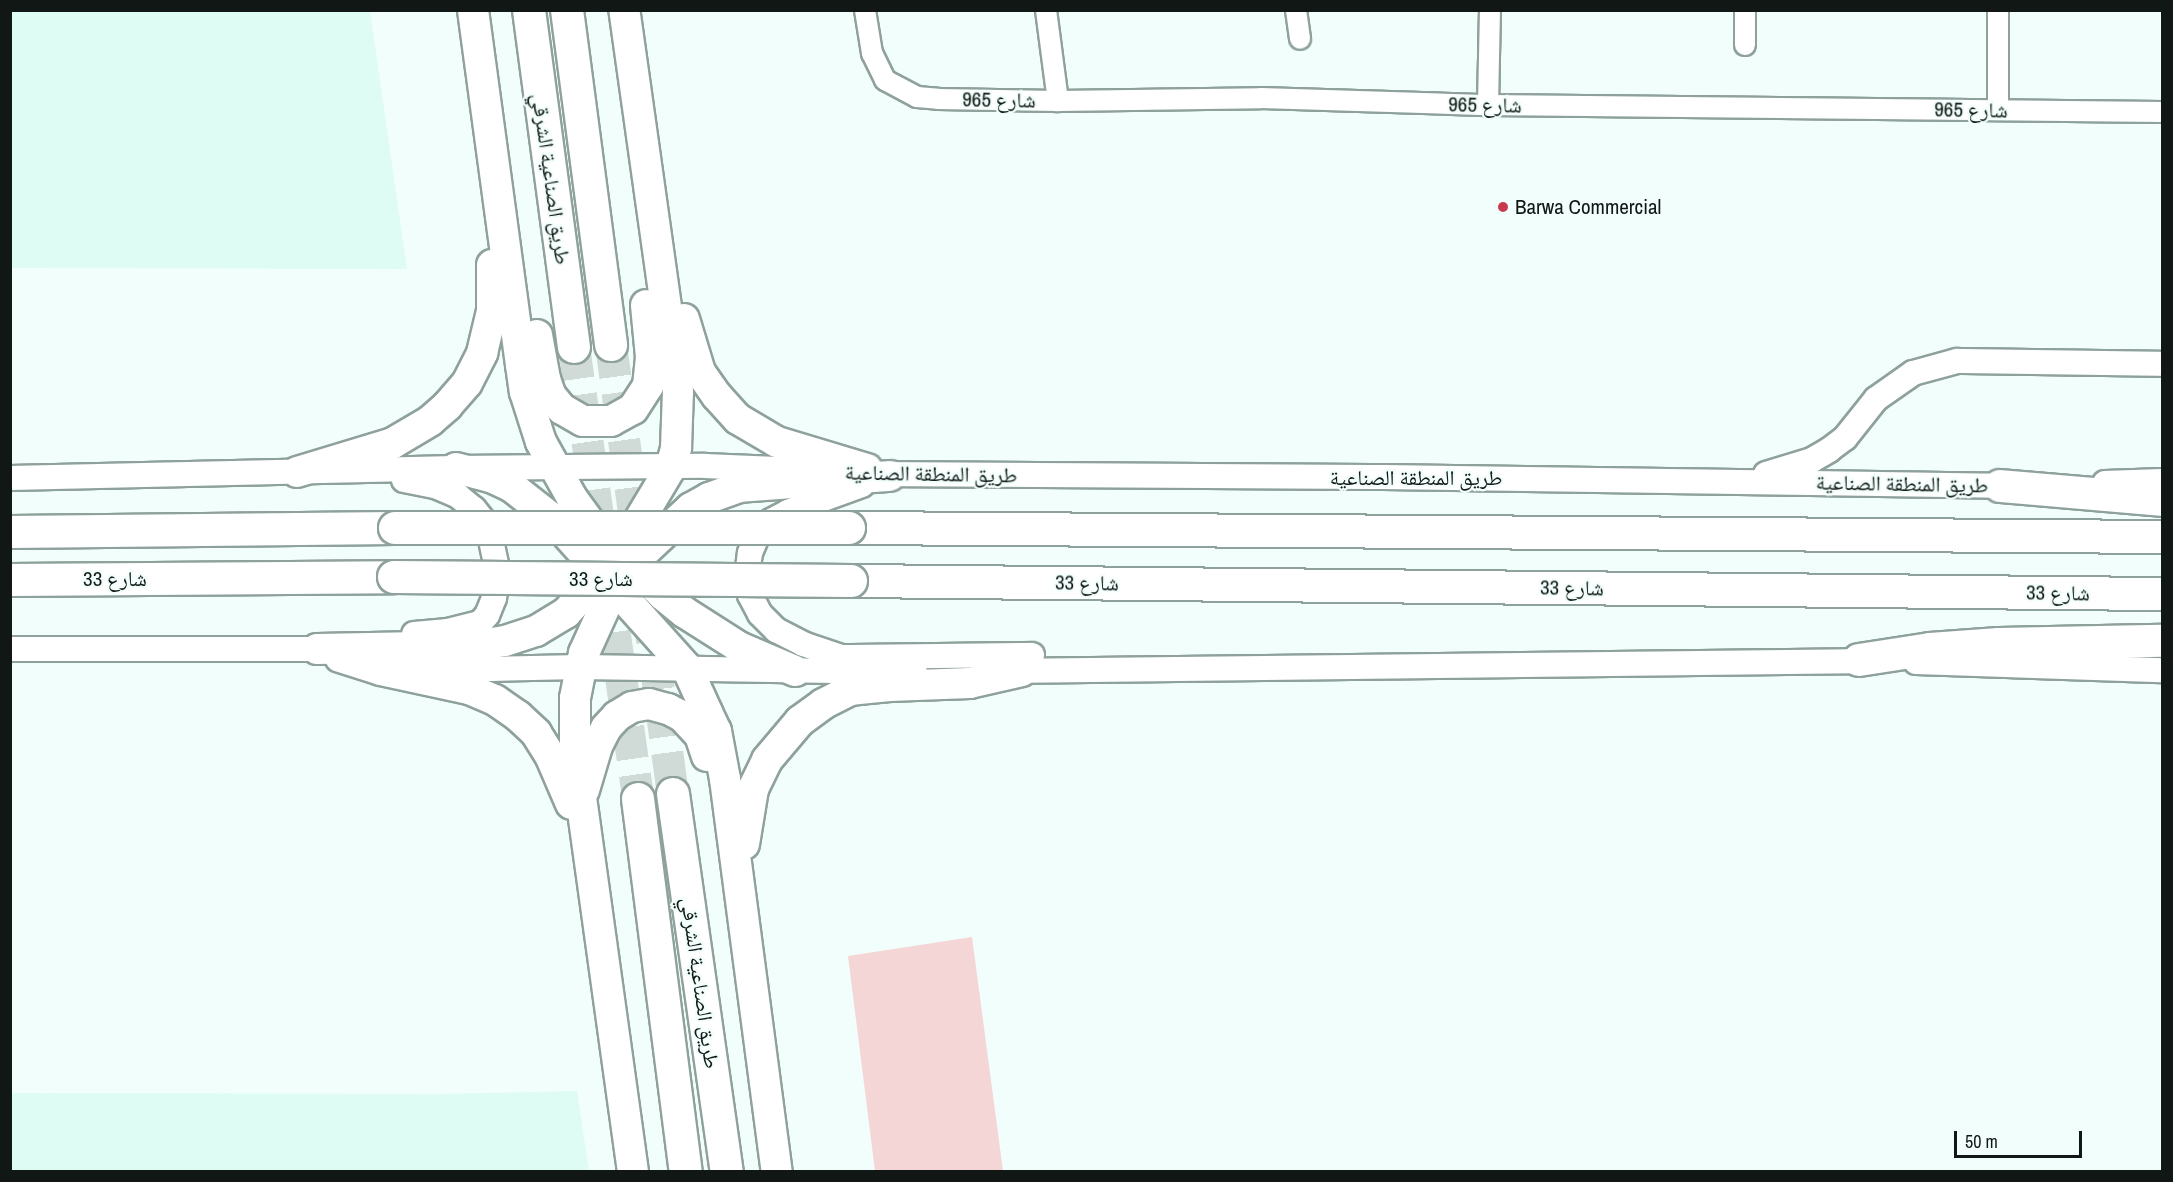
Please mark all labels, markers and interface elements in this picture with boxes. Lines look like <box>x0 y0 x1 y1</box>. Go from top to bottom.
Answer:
street label: شارع 965 <box>962 87 1036 113</box>
street label: طريق الصناعية الشرقي <box>527 92 575 266</box>
street label: شارع 965 <box>1448 92 1522 118</box>
street label: شارع 965 <box>1934 97 2008 123</box>
place label: Barwa Commercial <box>1515 194 1661 220</box>
marker: Barwa Commercial <box>1496 200 1510 214</box>
street label: طريق المنطقة الصناعية <box>845 460 1017 488</box>
street label: طريق المنطقة الصناعية <box>1330 465 1502 491</box>
street label: طريق المنطقة الصناعية <box>1816 470 1988 498</box>
street label: شارع 33 <box>83 566 147 592</box>
street label: شارع 33 <box>569 566 633 592</box>
street label: شارع 33 <box>1055 570 1119 596</box>
street label: شارع 33 <box>1540 575 1604 601</box>
street label: شارع 33 <box>2026 580 2090 606</box>
street label: طريق الصناعية الشرقي <box>676 896 724 1070</box>
scale bar <box>1957 1119 2084 1157</box>
text: 50 m <box>1965 1129 1998 1154</box>

